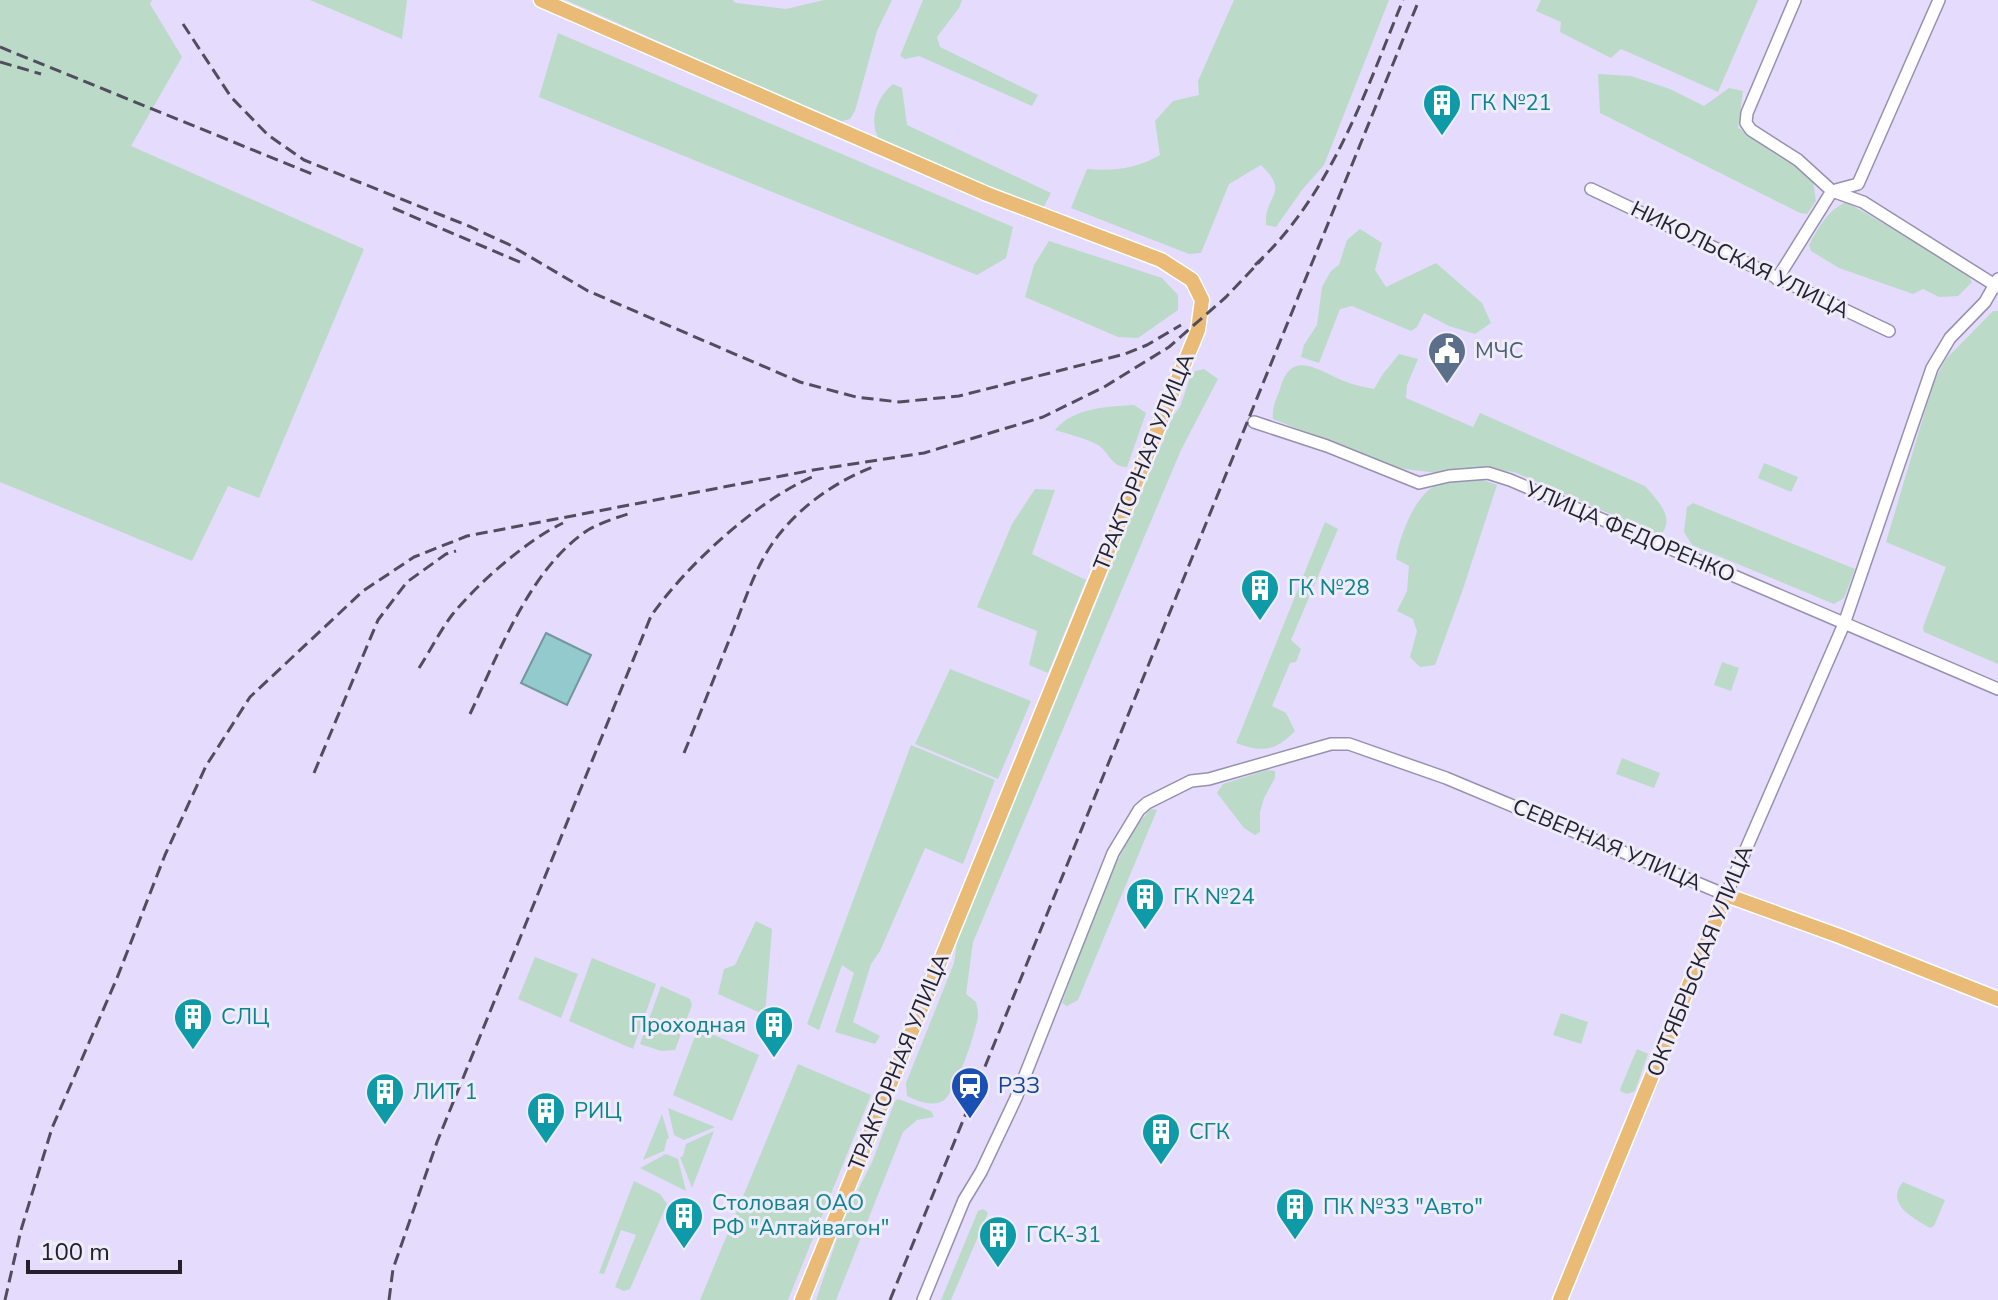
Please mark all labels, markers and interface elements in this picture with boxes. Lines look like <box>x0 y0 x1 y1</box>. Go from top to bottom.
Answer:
building icon: ГК №21 <box>1421 82 1463 137</box>
place label: ГК №21 <box>1470 88 1552 118</box>
street label: НИКОЛЬСКАЯ УЛИЦА <box>1626 194 1854 326</box>
public building icon: МЧС <box>1426 330 1468 385</box>
place label: МЧС <box>1475 336 1524 366</box>
street label: ТРАКТОРНАЯ УЛИЦА <box>1087 349 1201 575</box>
street label: УЛИЦА ФЕДОРЕНКО <box>1519 474 1740 590</box>
building icon: ГК №28 <box>1239 567 1281 622</box>
place label: ГК №28 <box>1288 573 1370 603</box>
street label: СЕВЕРНАЯ УЛИЦА <box>1508 792 1706 898</box>
street label: ОКТЯБРЬСКАЯ УЛИЦА <box>1640 841 1760 1081</box>
building icon: ГК №24 <box>1124 876 1166 931</box>
place label: ГК №24 <box>1173 882 1255 912</box>
street label: ТРАКТОРНАЯ УЛИЦА <box>842 949 956 1175</box>
building icon: СЛЦ <box>172 996 214 1051</box>
place label: СЛЦ <box>221 1002 270 1032</box>
building icon: Проходная <box>753 1004 795 1059</box>
place label: Проходная <box>630 1010 746 1040</box>
station icon: РЗЗ <box>949 1065 991 1120</box>
building icon: ЛИТ 1 <box>364 1071 406 1126</box>
place label: РЗЗ <box>998 1071 1040 1101</box>
place label: ЛИТ 1 <box>413 1077 478 1107</box>
building icon: РИЦ <box>525 1090 567 1145</box>
place label: РИЦ <box>574 1096 622 1126</box>
building icon: СГК <box>1140 1111 1182 1166</box>
place label: СГК <box>1189 1117 1230 1147</box>
building icon: ПК №33 "Авто" <box>1274 1186 1316 1241</box>
place label: Столовая ОАО РФ "Алтайвагон" <box>712 1188 889 1243</box>
place label: ПК №33 "Авто" <box>1323 1192 1483 1222</box>
building icon: Столовая ОАО РФ "Алтайвагон" <box>663 1195 705 1250</box>
building icon: ГСК-31 <box>977 1214 1019 1269</box>
place label: ГСК-31 <box>1026 1220 1101 1250</box>
scale bar <box>28 1224 180 1274</box>
text: 100 m <box>40 1236 110 1268</box>

